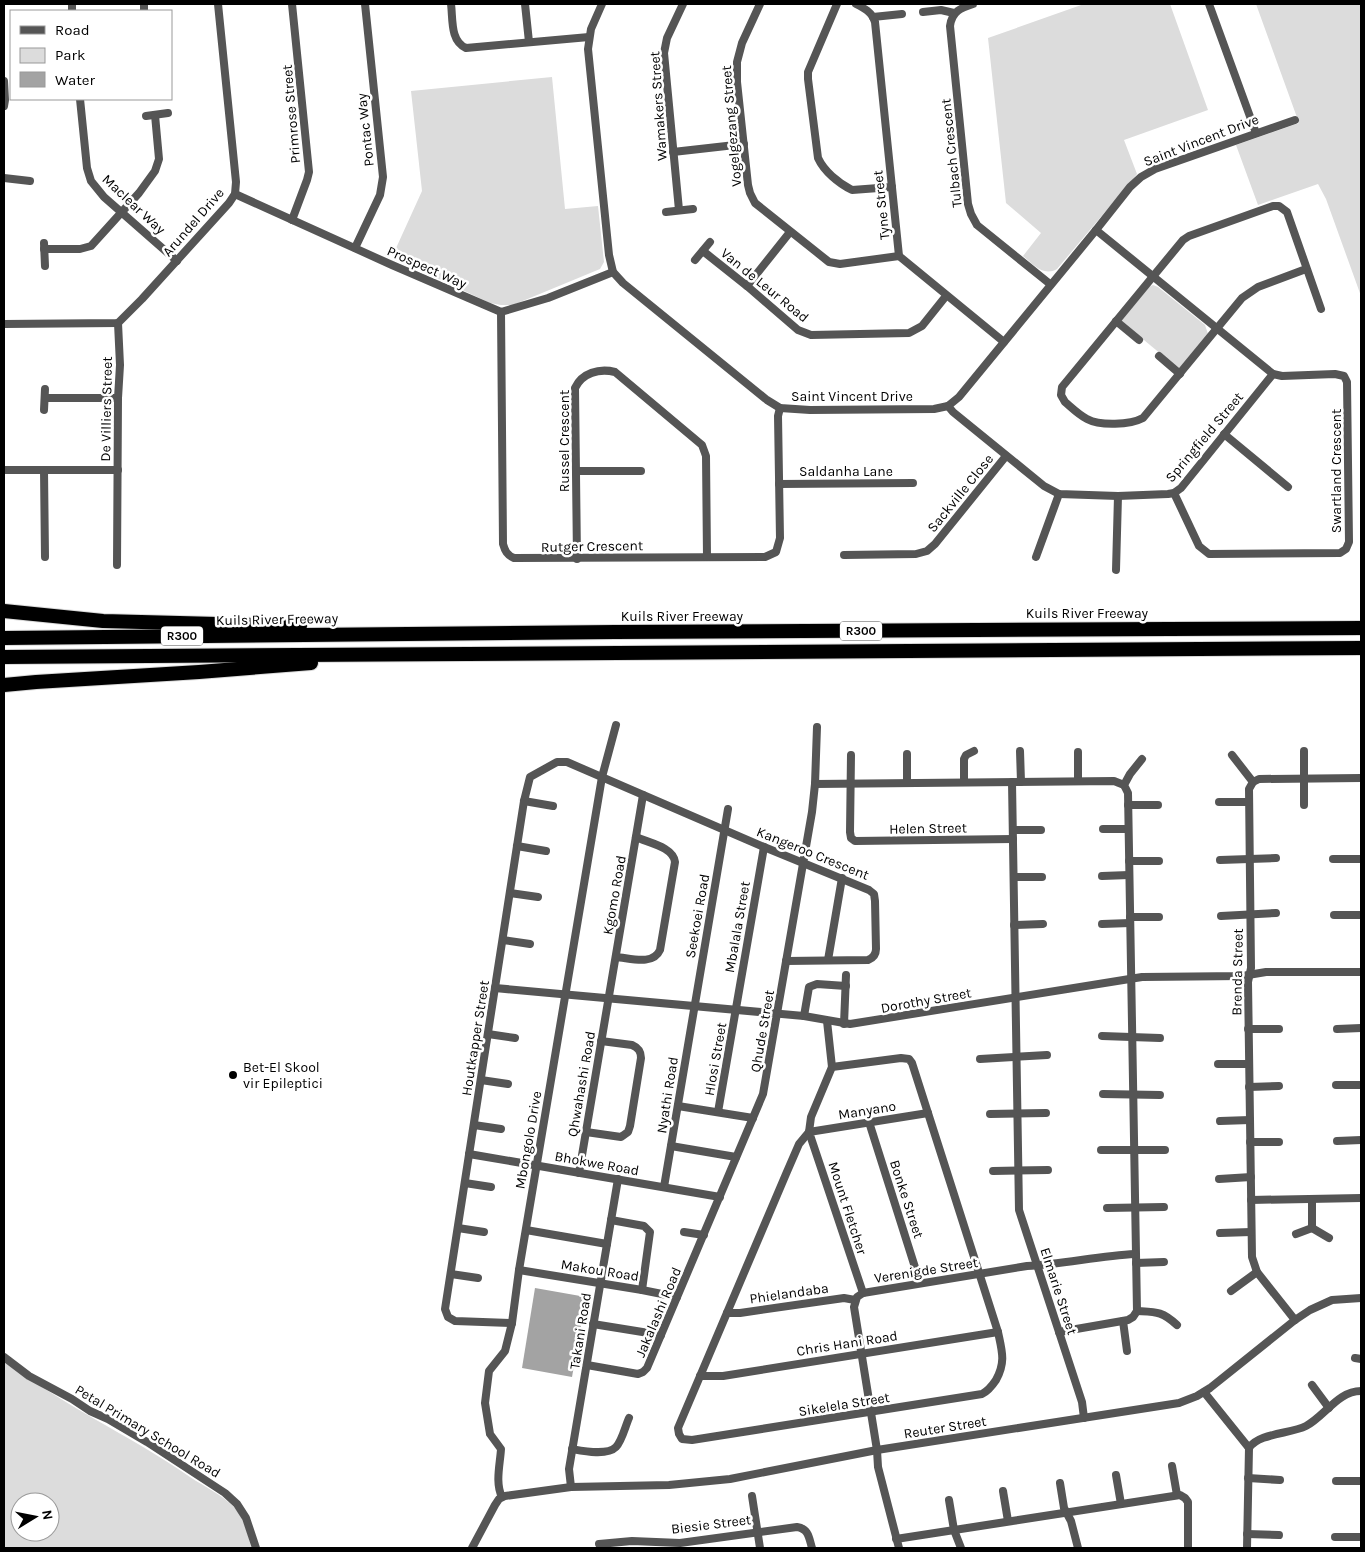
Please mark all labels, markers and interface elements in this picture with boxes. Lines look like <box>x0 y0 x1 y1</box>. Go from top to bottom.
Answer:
legend <box>10 10 172 100</box>
text: Road <box>55 21 90 39</box>
text: Park <box>55 46 85 64</box>
street label: Wamakers Street <box>646 51 671 161</box>
street label: Primrose Street <box>279 64 304 164</box>
street label: Vogelgezang Street <box>718 65 745 187</box>
text: Water <box>55 71 96 89</box>
street label: Pontac Way <box>353 92 378 167</box>
street label: Tulbach Crescent <box>937 97 966 208</box>
street label: Saint Vincent Drive <box>1141 111 1261 170</box>
street label: Tyne Street <box>869 169 894 241</box>
street label: Maclear Way <box>98 171 169 238</box>
street label: Arundel Drive <box>159 184 228 260</box>
street label: Prospect Way <box>384 242 470 293</box>
street label: Van de Leur Road <box>717 245 812 326</box>
street label: De Villiers Street <box>97 356 116 462</box>
street label: Saint Vincent Drive <box>791 388 913 405</box>
street label: Springfield Street <box>1162 389 1247 486</box>
street label: Russel Crescent <box>556 390 573 492</box>
street label: Swartland Crescent <box>1328 409 1345 533</box>
street label: Sackville Close <box>924 451 997 536</box>
street label: Saldanha Lane <box>799 463 893 480</box>
street label: Rutger Crescent <box>541 537 643 556</box>
street label: Kuils River Freeway <box>1026 605 1149 622</box>
street label: Kuils River Freeway <box>621 608 744 625</box>
street label: Kuils River Freeway <box>216 610 339 629</box>
road number: R300 <box>840 622 882 640</box>
road number: R300 <box>161 626 203 646</box>
street label: Helen Street <box>889 819 967 838</box>
street label: Kangeroo Crescent <box>754 823 872 884</box>
street label: Kgomo Road <box>599 854 630 936</box>
street label: Seekoei Road <box>682 873 713 960</box>
street label: Mbalala Street <box>721 880 754 974</box>
street label: Brenda Street <box>1228 928 1247 1016</box>
street label: Houtkapper Street <box>458 979 493 1097</box>
street label: Dorothy Street <box>880 984 973 1017</box>
street label: Qhude Street <box>747 989 778 1074</box>
street label: Hlosi Street <box>701 1021 730 1097</box>
street label: Qhwahashi Road <box>564 1030 599 1138</box>
street label: Nyathi Road <box>653 1056 682 1135</box>
place label: Bet-El Skool vir Epileptici <box>243 1059 323 1092</box>
marker: Bet-El Skool vir Epileptici <box>227 1069 239 1081</box>
street label: Mbongolo Drive <box>511 1090 545 1191</box>
street label: Manyano <box>837 1098 897 1123</box>
street label: Bhokwe Road <box>553 1148 641 1179</box>
street label: Bonke Street <box>886 1158 927 1241</box>
street label: Mount Fletcher <box>825 1160 871 1258</box>
street label: Elmarie Street <box>1036 1245 1081 1337</box>
street label: Verenigde Street <box>873 1254 979 1287</box>
street label: Makou Road <box>560 1256 640 1285</box>
street label: Jakalashi Road <box>632 1265 685 1360</box>
street label: Phielandaba <box>748 1280 830 1307</box>
street label: Takani Road <box>566 1292 595 1371</box>
street label: Chris Hani Road <box>795 1327 899 1360</box>
street label: Petal Primary School Road <box>72 1381 224 1482</box>
street label: Sikelela Street <box>797 1389 891 1420</box>
street label: Reuter Street <box>903 1413 988 1442</box>
north arrow <box>10 1492 60 1542</box>
text: N <box>38 1508 57 1521</box>
street label: Biesie Street <box>670 1511 752 1538</box>

